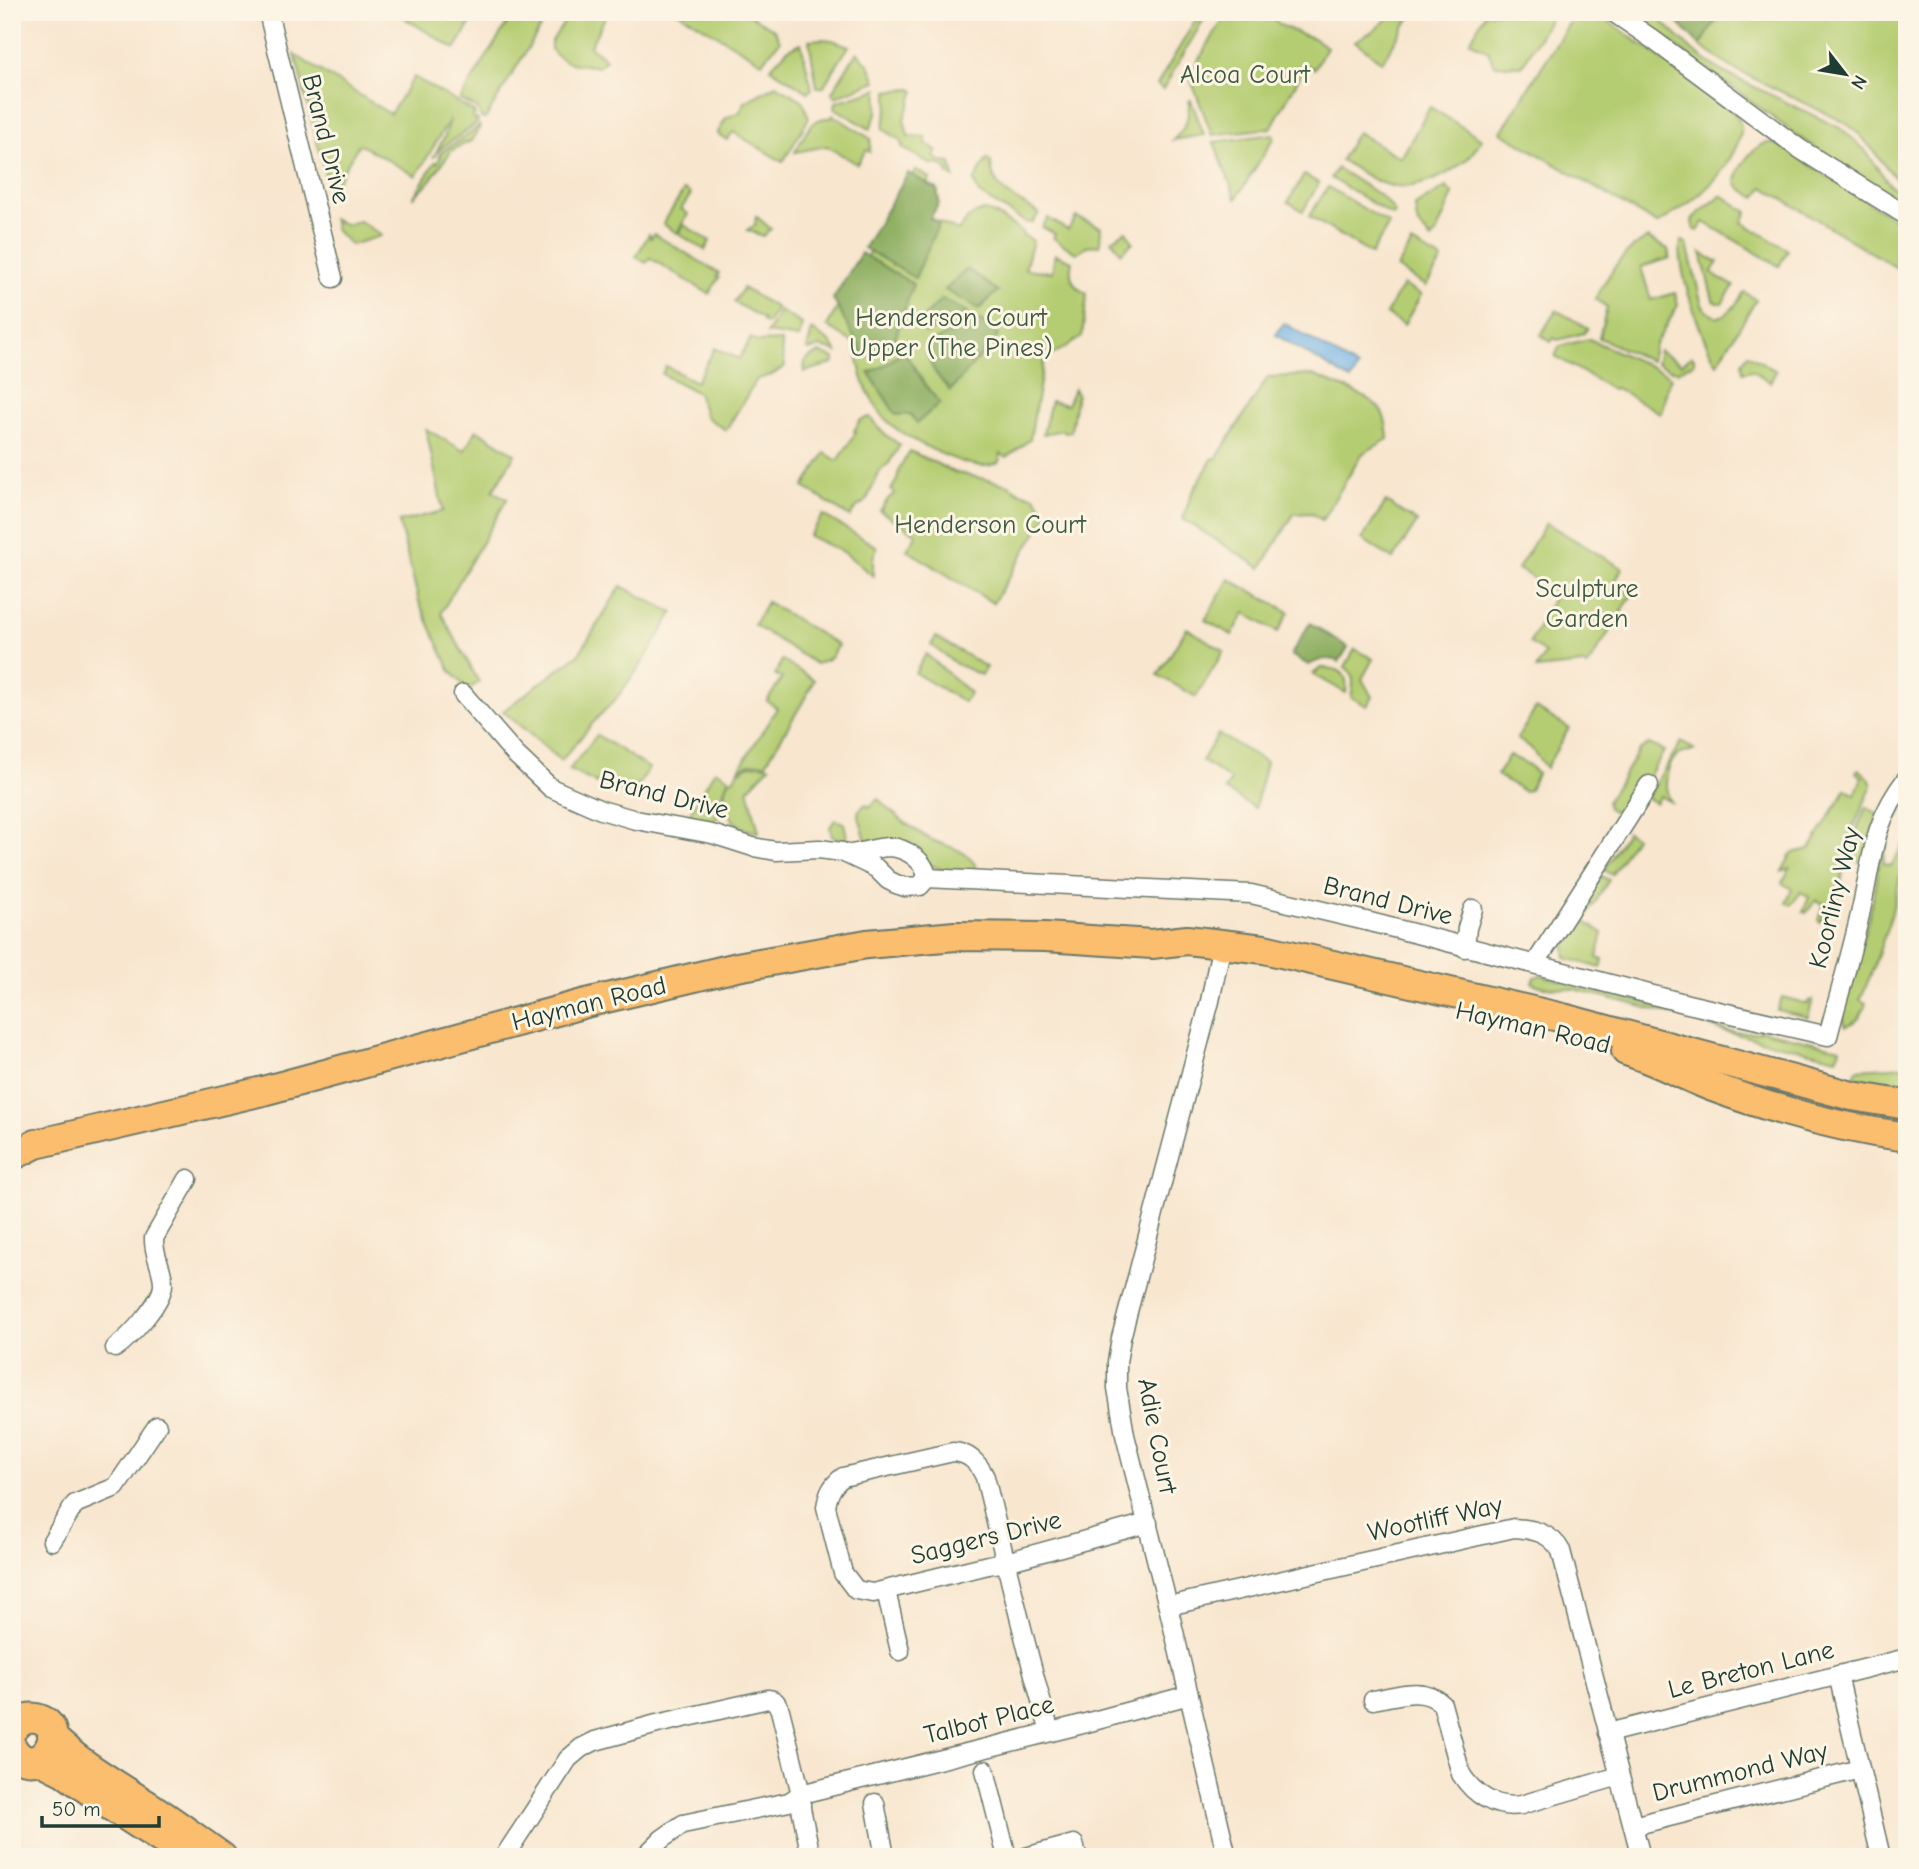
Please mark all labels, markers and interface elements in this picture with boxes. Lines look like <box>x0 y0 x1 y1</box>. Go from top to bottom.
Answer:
north arrow <box>1811 38 1881 108</box>
park label: Alcoa Court <box>1180 60 1312 90</box>
street label: Brand Drive <box>295 71 357 207</box>
text: N <box>1846 71 1871 93</box>
park label: Henderson Court Upper (The Pines) <box>849 303 1053 363</box>
park label: Henderson Court <box>894 510 1087 540</box>
park label: Sculpture Garden <box>1535 574 1639 634</box>
street label: Brand Drive <box>596 764 732 826</box>
street label: Koorliny Way <box>1803 824 1867 972</box>
street label: Brand Drive <box>1320 870 1456 932</box>
street label: Hayman Road <box>509 970 669 1038</box>
street label: Hayman Road <box>1453 996 1613 1060</box>
street label: Adie Court <box>1131 1376 1183 1498</box>
street label: Wootliff Way <box>1365 1490 1505 1548</box>
street label: Saggers Drive <box>908 1505 1064 1571</box>
street label: Le Breton Lane <box>1665 1635 1837 1705</box>
street label: Talbot Place <box>921 1689 1057 1751</box>
street label: Drummond Way <box>1649 1736 1831 1808</box>
scale bar <box>42 1785 159 1829</box>
text: 50 m <box>52 1797 101 1821</box>

